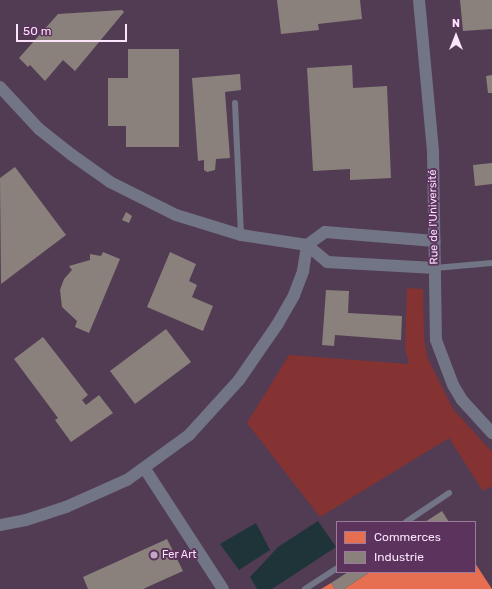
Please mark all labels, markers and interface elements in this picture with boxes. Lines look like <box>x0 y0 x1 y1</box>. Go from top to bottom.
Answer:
scale bar <box>18 16 129 42</box>
north arrow <box>436 16 476 56</box>
text: N <box>452 17 460 30</box>
text: 50 m <box>23 24 51 38</box>
street label: Rue de l'Université <box>427 169 441 265</box>
legend <box>336 521 476 573</box>
text: Commerces <box>374 530 441 544</box>
place label: Fer Art <box>162 548 197 562</box>
marker: Fer Art <box>149 550 159 560</box>
text: Industrie <box>374 550 424 564</box>

